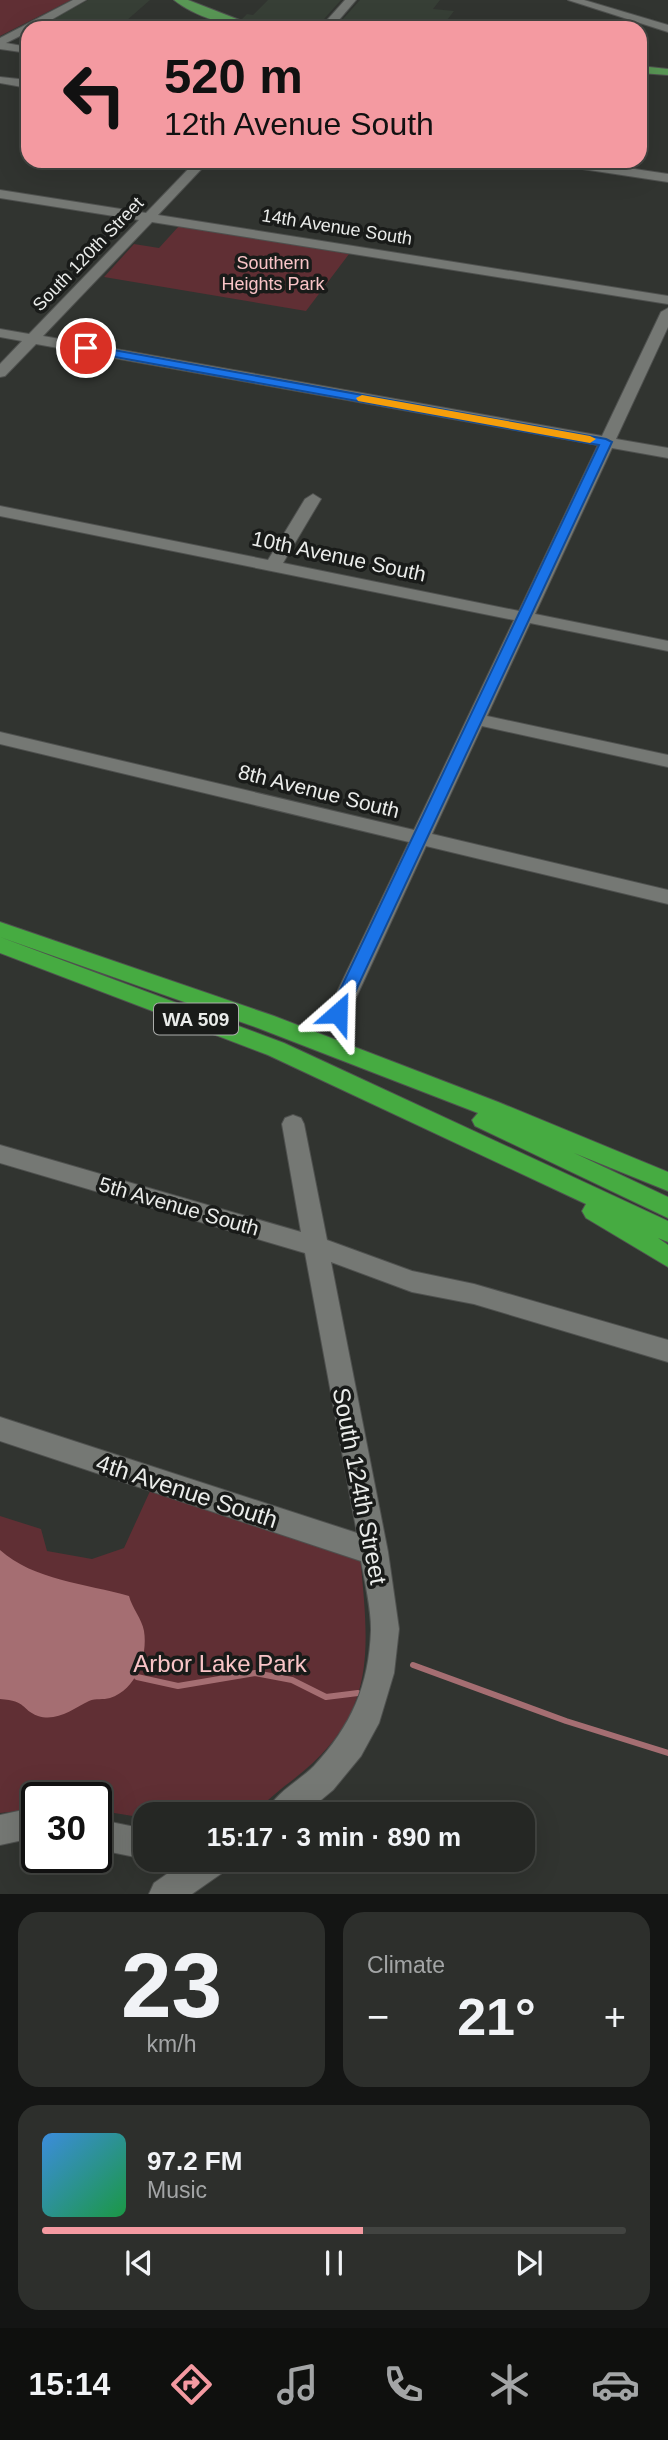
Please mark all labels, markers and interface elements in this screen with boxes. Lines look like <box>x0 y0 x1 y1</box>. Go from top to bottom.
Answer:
icon: left <box>49 49 140 140</box>
text: 520 m <box>164 49 303 103</box>
text: 12th Avenue South <box>164 106 434 142</box>
street label: South 120th Street <box>29 193 147 315</box>
street label: 14th Avenue South <box>260 205 414 249</box>
park label: Southern Heights Park <box>221 253 326 294</box>
pin <box>56 318 116 378</box>
icon: arrive <box>67 329 105 367</box>
street label: 10th Avenue South <box>250 526 428 586</box>
street label: 8th Avenue South <box>236 760 402 822</box>
position arrow <box>301 976 375 1050</box>
road number: WA 509 <box>154 1004 238 1035</box>
street label: 5th Avenue South <box>96 1172 262 1240</box>
street label: South 124th Street <box>328 1385 392 1587</box>
street label: 4th Avenue South <box>93 1449 281 1533</box>
park label: Arbor Lake Park <box>133 1650 308 1677</box>
speed limit sign: 30 <box>21 1782 112 1873</box>
text: 15:17 · 3 min · 890 m <box>207 1822 461 1852</box>
text: 23 <box>121 1935 222 2036</box>
text: Climate <box>367 1952 445 1978</box>
text: 21° <box>457 1988 536 2046</box>
text: − <box>367 1996 389 2038</box>
text: + <box>604 1996 626 2038</box>
text: km/h <box>147 2031 196 2057</box>
text: 97.2 FM <box>147 2146 242 2176</box>
text: Music <box>147 2177 207 2203</box>
icon: previous <box>120 2244 158 2282</box>
icon: pause <box>315 2244 353 2282</box>
icon: next <box>510 2244 548 2282</box>
icon: directions <box>167 2360 216 2409</box>
icon: music <box>273 2360 322 2409</box>
icon: phone <box>379 2360 428 2409</box>
icon: climate <box>485 2360 534 2409</box>
icon: car <box>591 2360 640 2409</box>
text: 15:14 <box>28 2366 110 2402</box>

